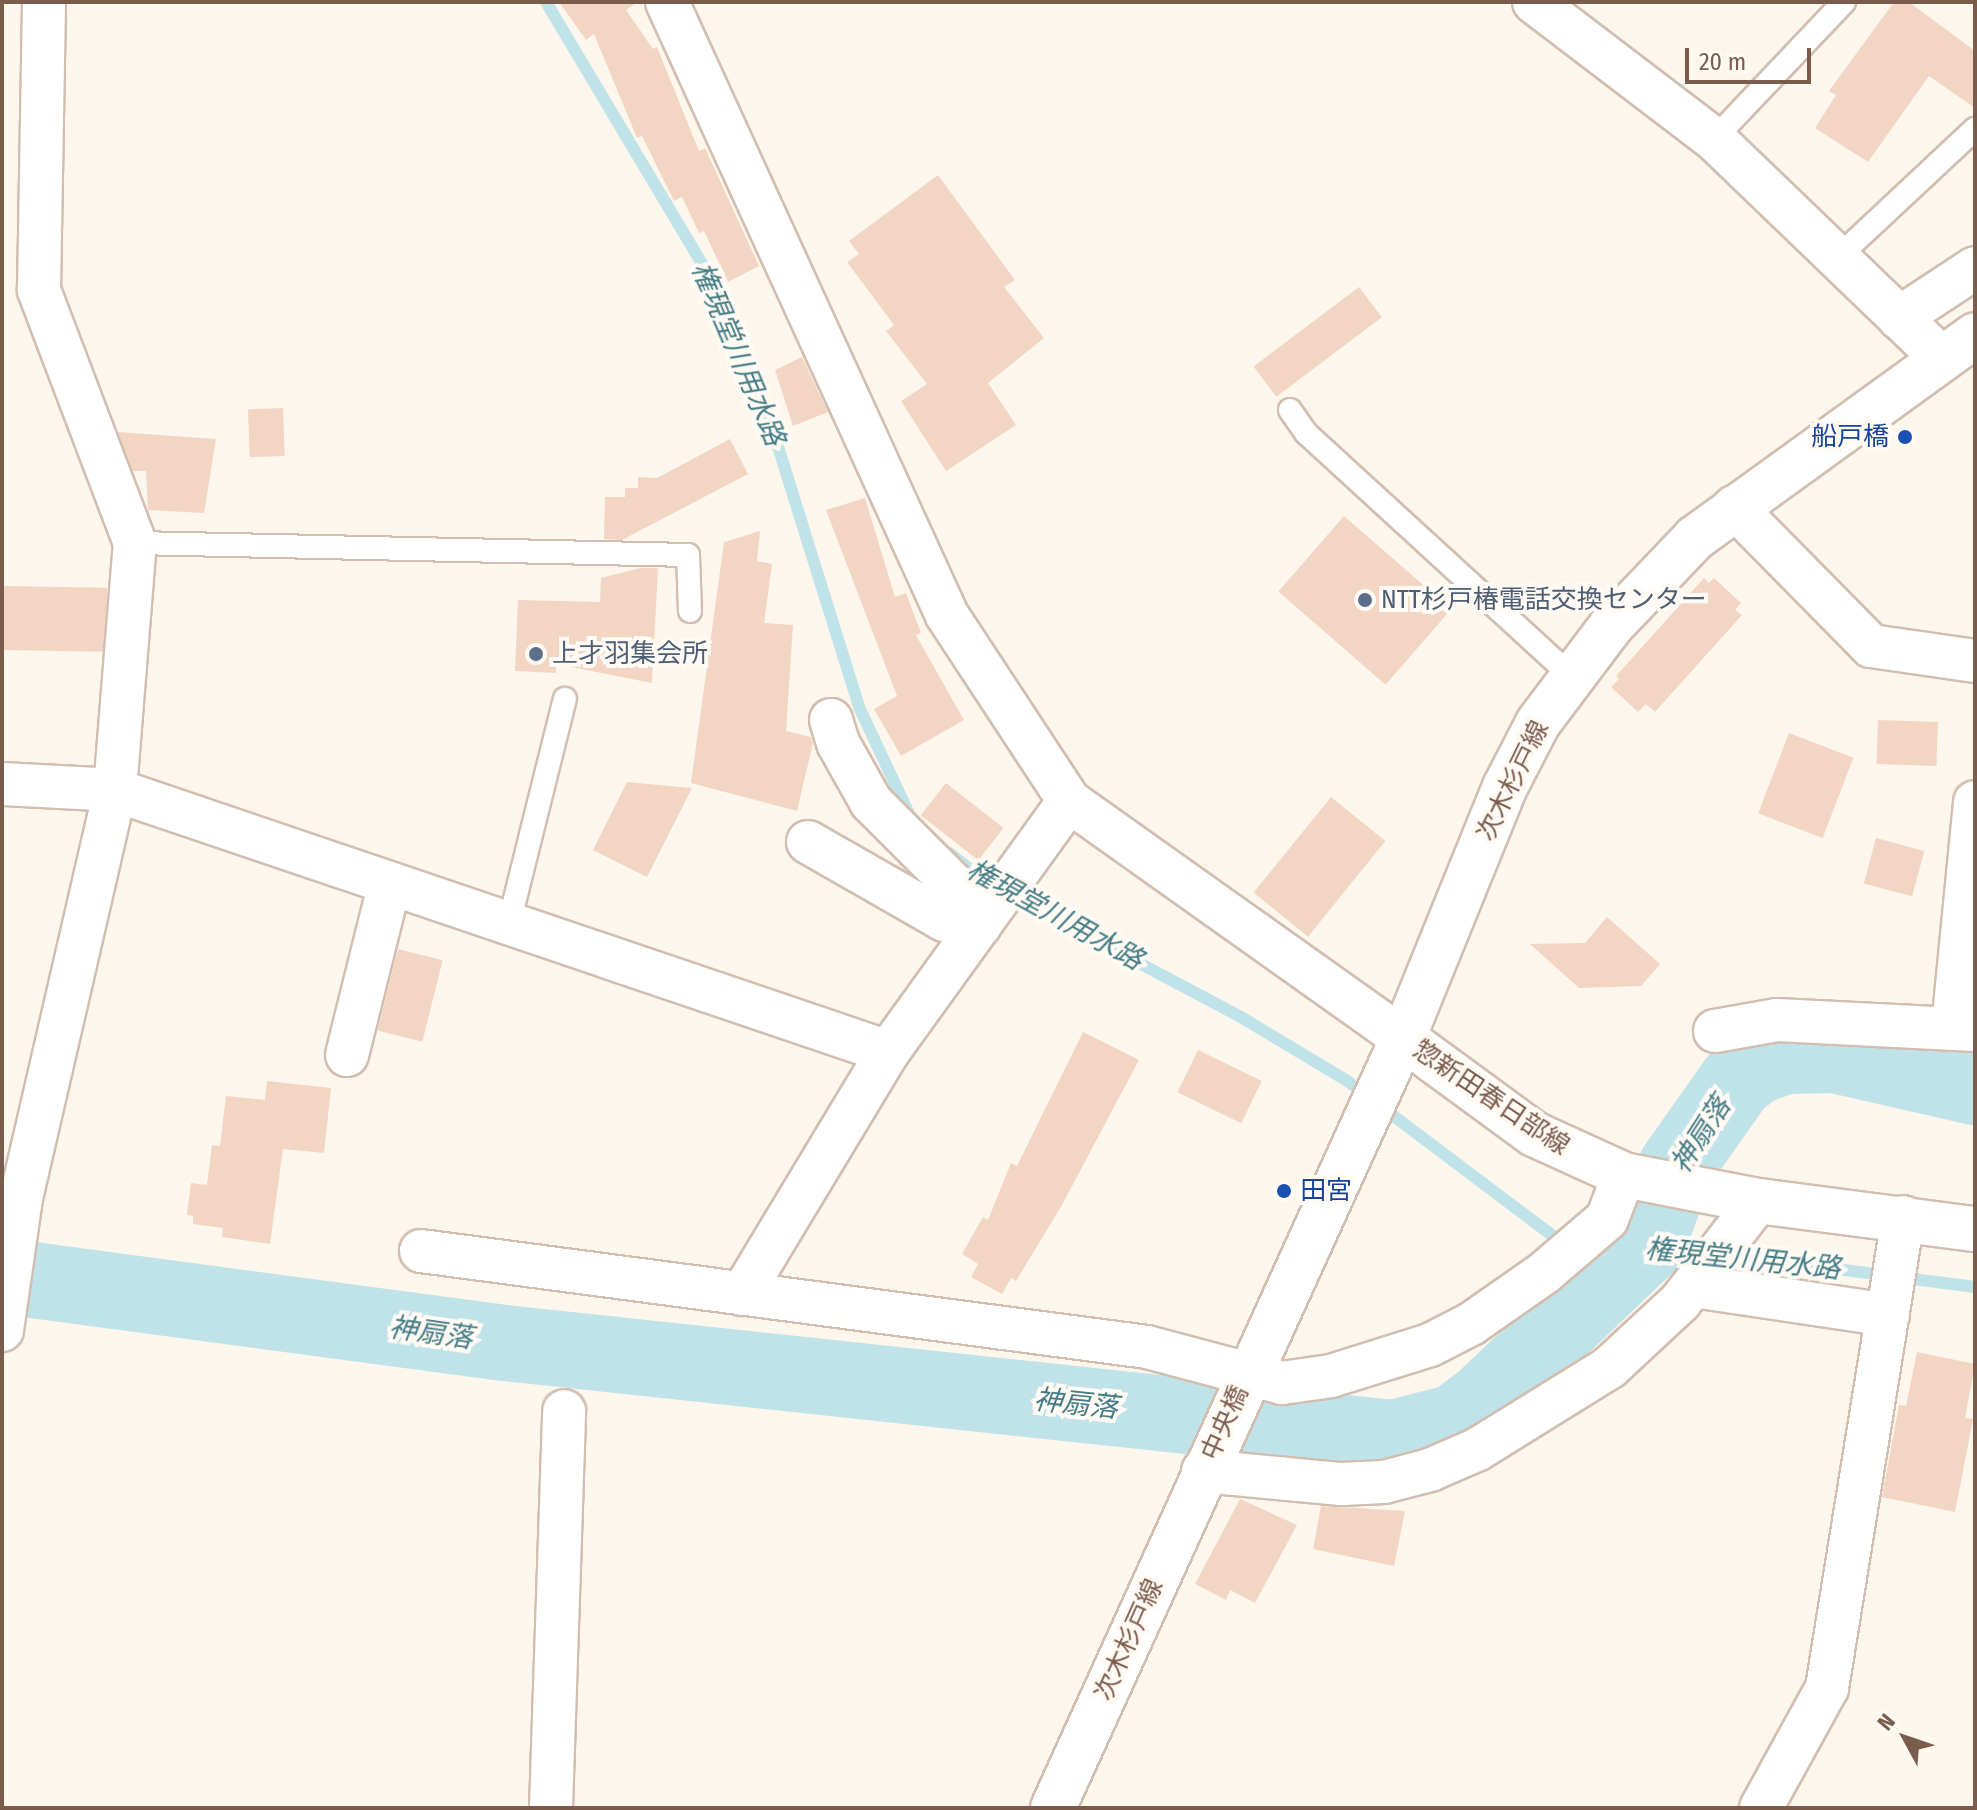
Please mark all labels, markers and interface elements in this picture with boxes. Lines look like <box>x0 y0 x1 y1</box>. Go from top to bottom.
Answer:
scale bar <box>1689 32 1815 82</box>
text: 20 m <box>1699 48 1746 76</box>
water label: 権現堂川用水路 <box>684 257 792 451</box>
place label: 船戸橋 <box>1811 421 1889 453</box>
marker: 船戸橋 <box>1896 428 1914 446</box>
place label: NTT杉戸椿電話交換センター <box>1381 584 1707 616</box>
marker: NTT杉戸椿電話交換センター <box>1356 591 1374 609</box>
place label: 上才羽集会所 <box>552 638 708 670</box>
marker: 上才羽集会所 <box>527 645 545 663</box>
street label: 次木杉戸線 <box>1470 716 1556 846</box>
water label: 権現堂川用水路 <box>961 853 1149 977</box>
street label: 惣新田春日部線 <box>1407 1034 1575 1162</box>
water label: 神扇落 <box>1664 1091 1738 1179</box>
place label: 田宮 <box>1300 1175 1352 1207</box>
marker: 田宮 <box>1275 1182 1293 1200</box>
water label: 権現堂川用水路 <box>1644 1232 1842 1286</box>
water label: 神扇落 <box>387 1311 475 1355</box>
street label: 中央橋 <box>1195 1381 1255 1465</box>
water label: 神扇落 <box>1032 1383 1120 1425</box>
street label: 次木杉戸線 <box>1088 1574 1170 1706</box>
north arrow <box>1865 1698 1945 1778</box>
text: N <box>1872 1709 1901 1736</box>

